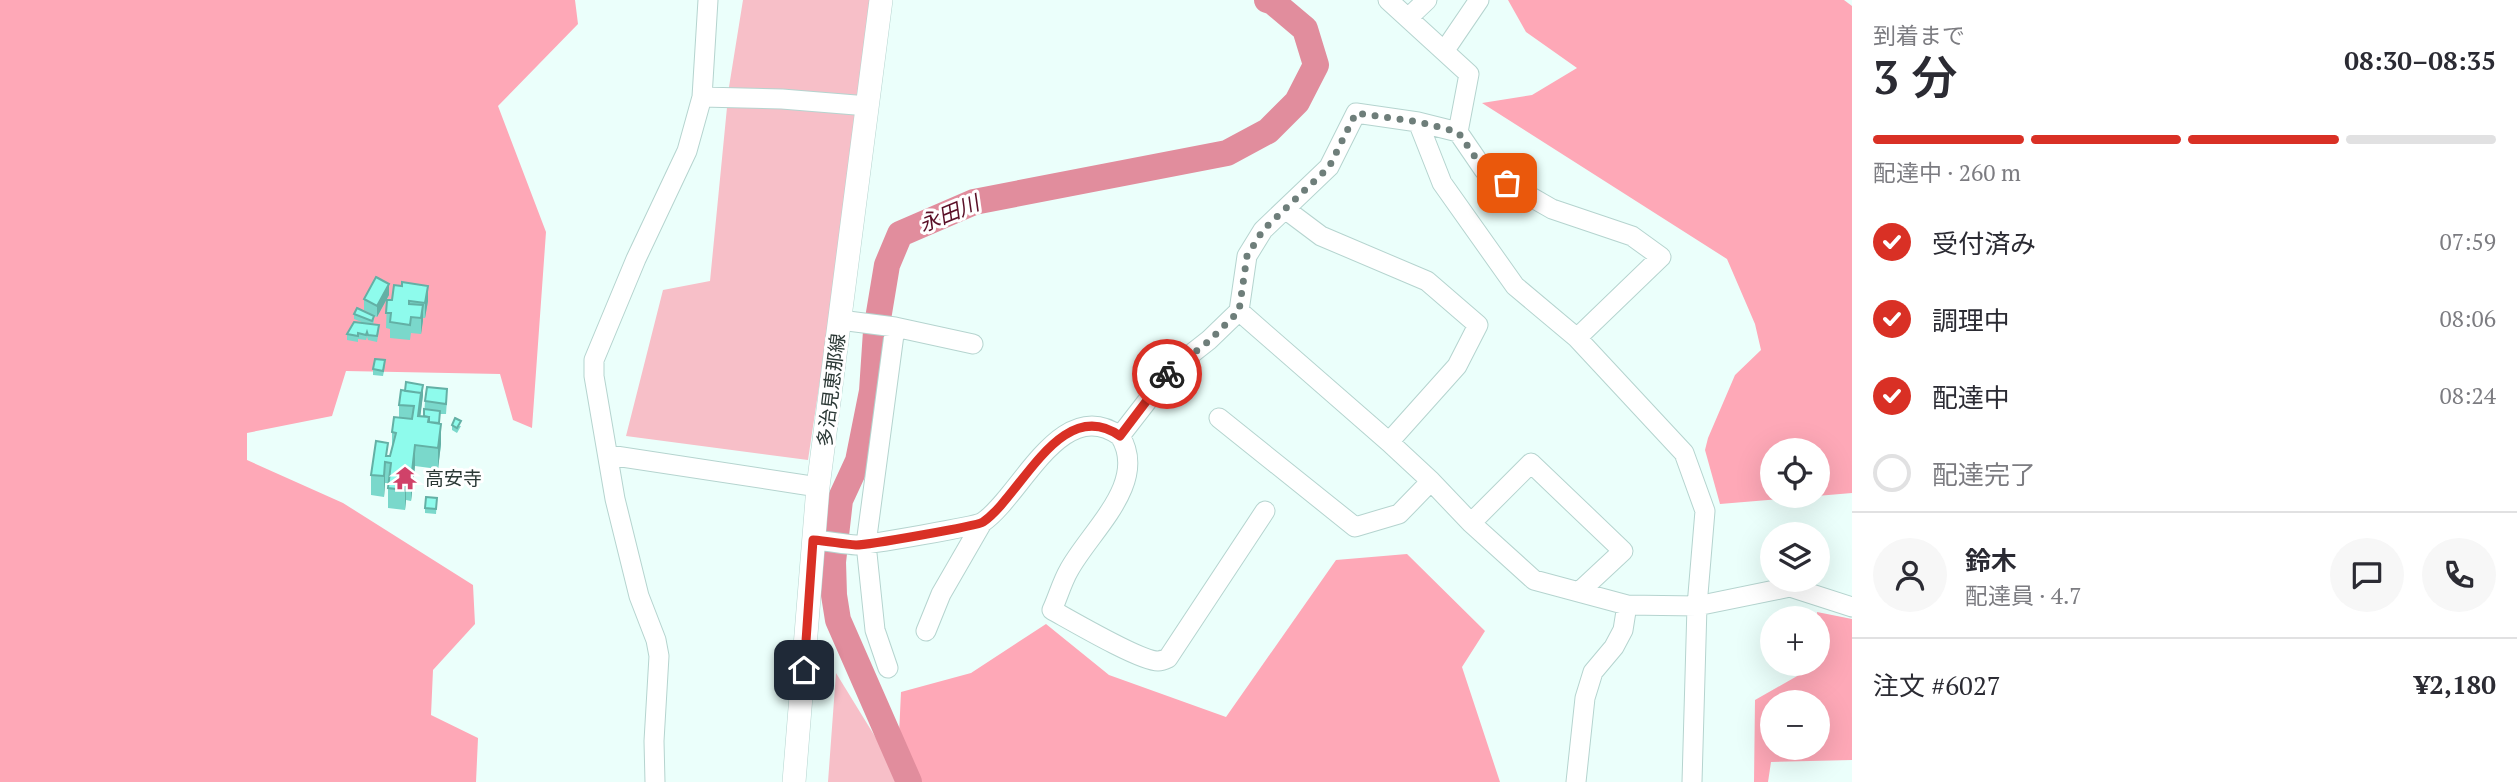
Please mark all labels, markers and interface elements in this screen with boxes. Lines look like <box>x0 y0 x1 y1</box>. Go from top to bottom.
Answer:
text: 到着まで <box>1873 20 1965 51</box>
text: 08:30–08:35 <box>2344 43 2496 77</box>
text: 3 分 <box>1873 46 1957 107</box>
pin <box>1477 153 1537 213</box>
text: 配達中 · 260 m <box>1873 157 2021 188</box>
icon: bag <box>1488 164 1526 202</box>
water label: 永田川 <box>914 188 985 238</box>
icon: check <box>1873 223 1911 261</box>
text: 受付済み <box>1932 226 2036 260</box>
text: 07:59 <box>2439 226 2496 257</box>
icon: check <box>1873 300 1911 338</box>
text: 調理中 <box>1932 303 2010 337</box>
text: 08:06 <box>2439 303 2496 334</box>
street label: 多治見恵那線 <box>811 332 850 448</box>
courier <box>1132 339 1202 409</box>
icon: bike <box>1148 355 1186 393</box>
icon: check <box>1873 377 1911 415</box>
text: 配達中 <box>1932 380 2010 414</box>
text: 08:24 <box>2439 380 2496 411</box>
map controls <box>1760 438 1830 760</box>
button: locate <box>1760 438 1830 508</box>
text: 配達完了 <box>1932 457 2036 491</box>
temple icon: 高安寺 <box>391 464 419 492</box>
place label: 高安寺 <box>425 465 482 490</box>
button: layers <box>1760 522 1830 592</box>
button: person <box>1873 538 1947 612</box>
button: chat <box>2330 538 2404 612</box>
button: phone <box>2422 538 2496 612</box>
text: 鈴木 <box>1965 543 2017 577</box>
text: 配達員 · 4.7 <box>1965 580 2082 611</box>
button: + <box>1760 606 1830 676</box>
pin <box>774 640 834 700</box>
icon: home <box>785 651 823 689</box>
text: ¥2,180 <box>2415 667 2496 701</box>
text: 注文 #6027 <box>1873 668 2001 702</box>
button: − <box>1760 690 1830 760</box>

